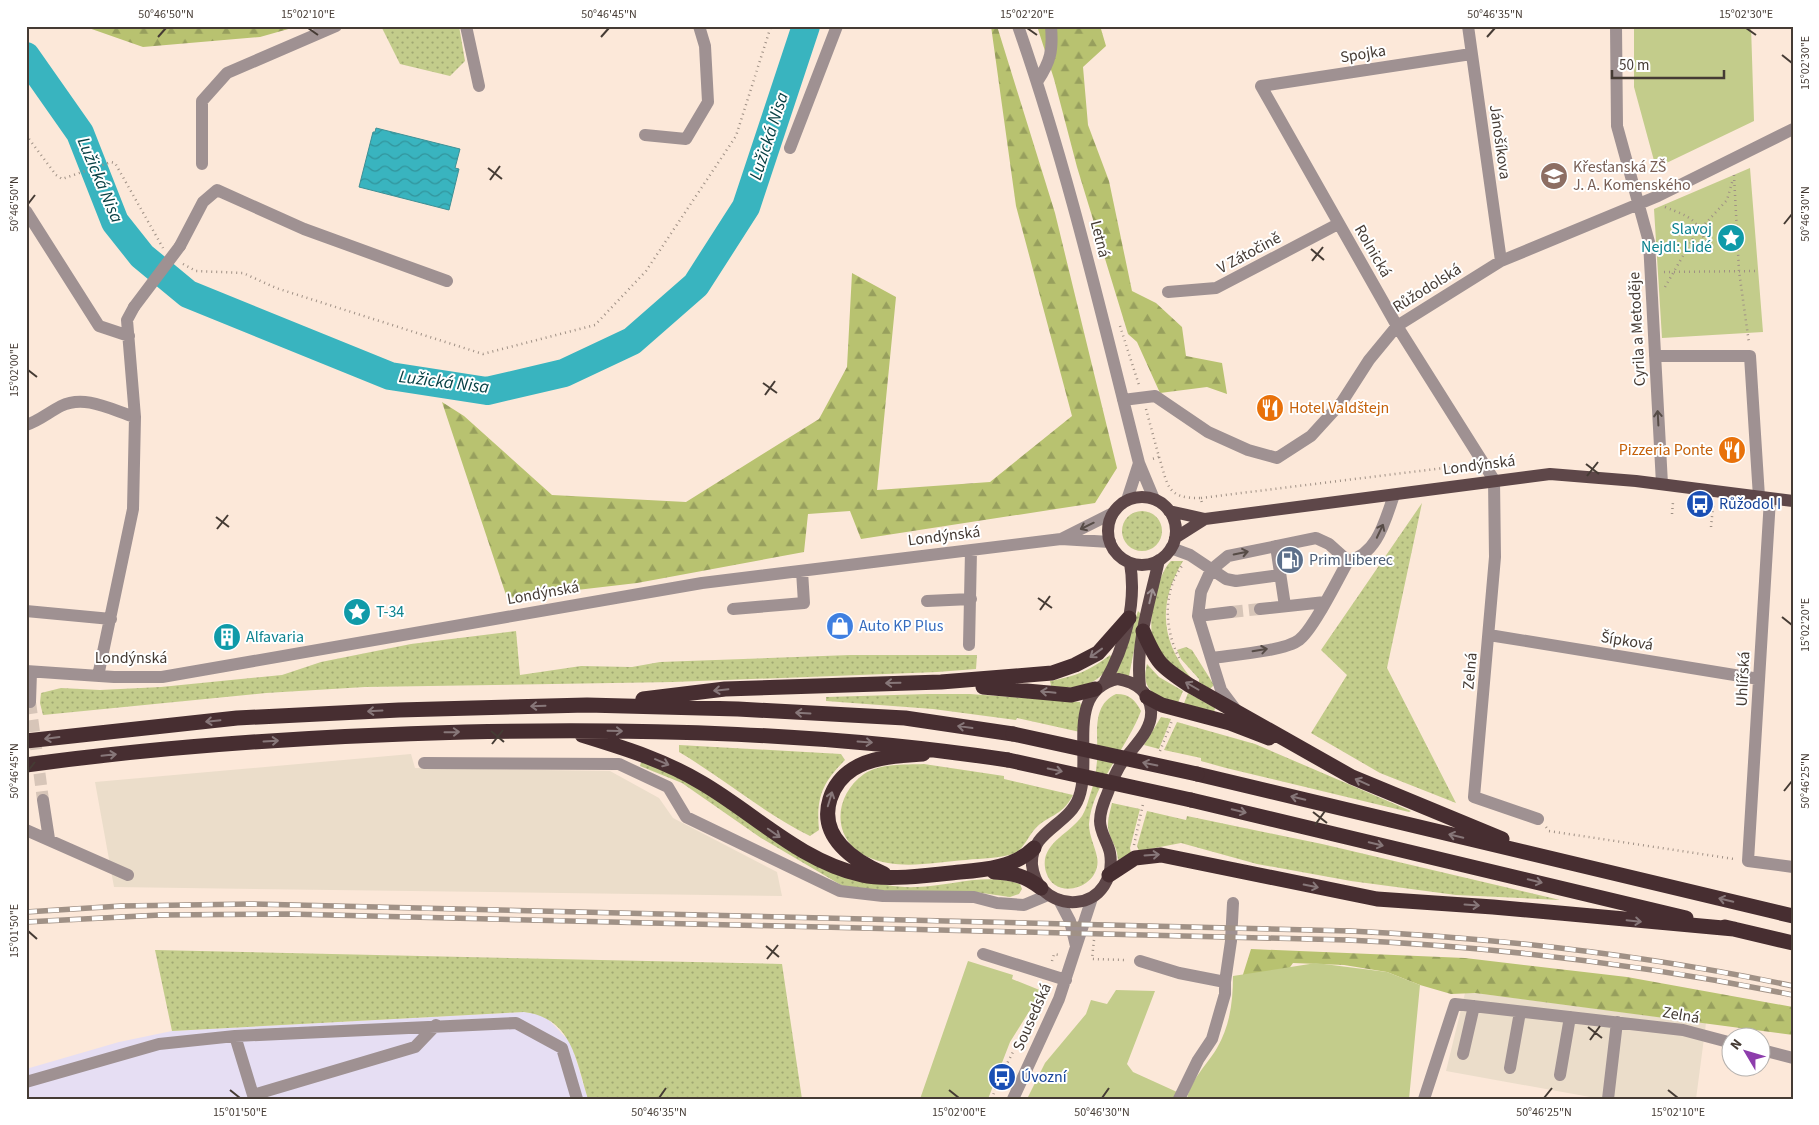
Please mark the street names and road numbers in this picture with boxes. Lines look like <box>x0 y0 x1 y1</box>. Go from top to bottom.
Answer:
street label: Spojka <box>1339 40 1387 68</box>
street label: Jánošíkova <box>1484 103 1516 181</box>
street label: Letná <box>1085 218 1115 260</box>
street label: Rolnická <box>1349 221 1397 281</box>
street label: V Zátočině <box>1213 227 1285 279</box>
street label: Růžodolská <box>1388 258 1466 318</box>
street label: Cyrila a Metoděje <box>1623 271 1651 387</box>
street label: Londýnská <box>1442 450 1516 480</box>
street label: Londýnská <box>907 521 981 551</box>
street label: Londýnská <box>505 576 581 610</box>
street label: Šípková <box>1599 626 1655 656</box>
street label: Londýnská <box>95 647 167 669</box>
street label: Uhlířská <box>1731 651 1755 707</box>
street label: Zelná <box>1457 652 1483 690</box>
street label: Sousedská <box>1007 980 1057 1054</box>
street label: Zelná <box>1661 1001 1701 1029</box>

